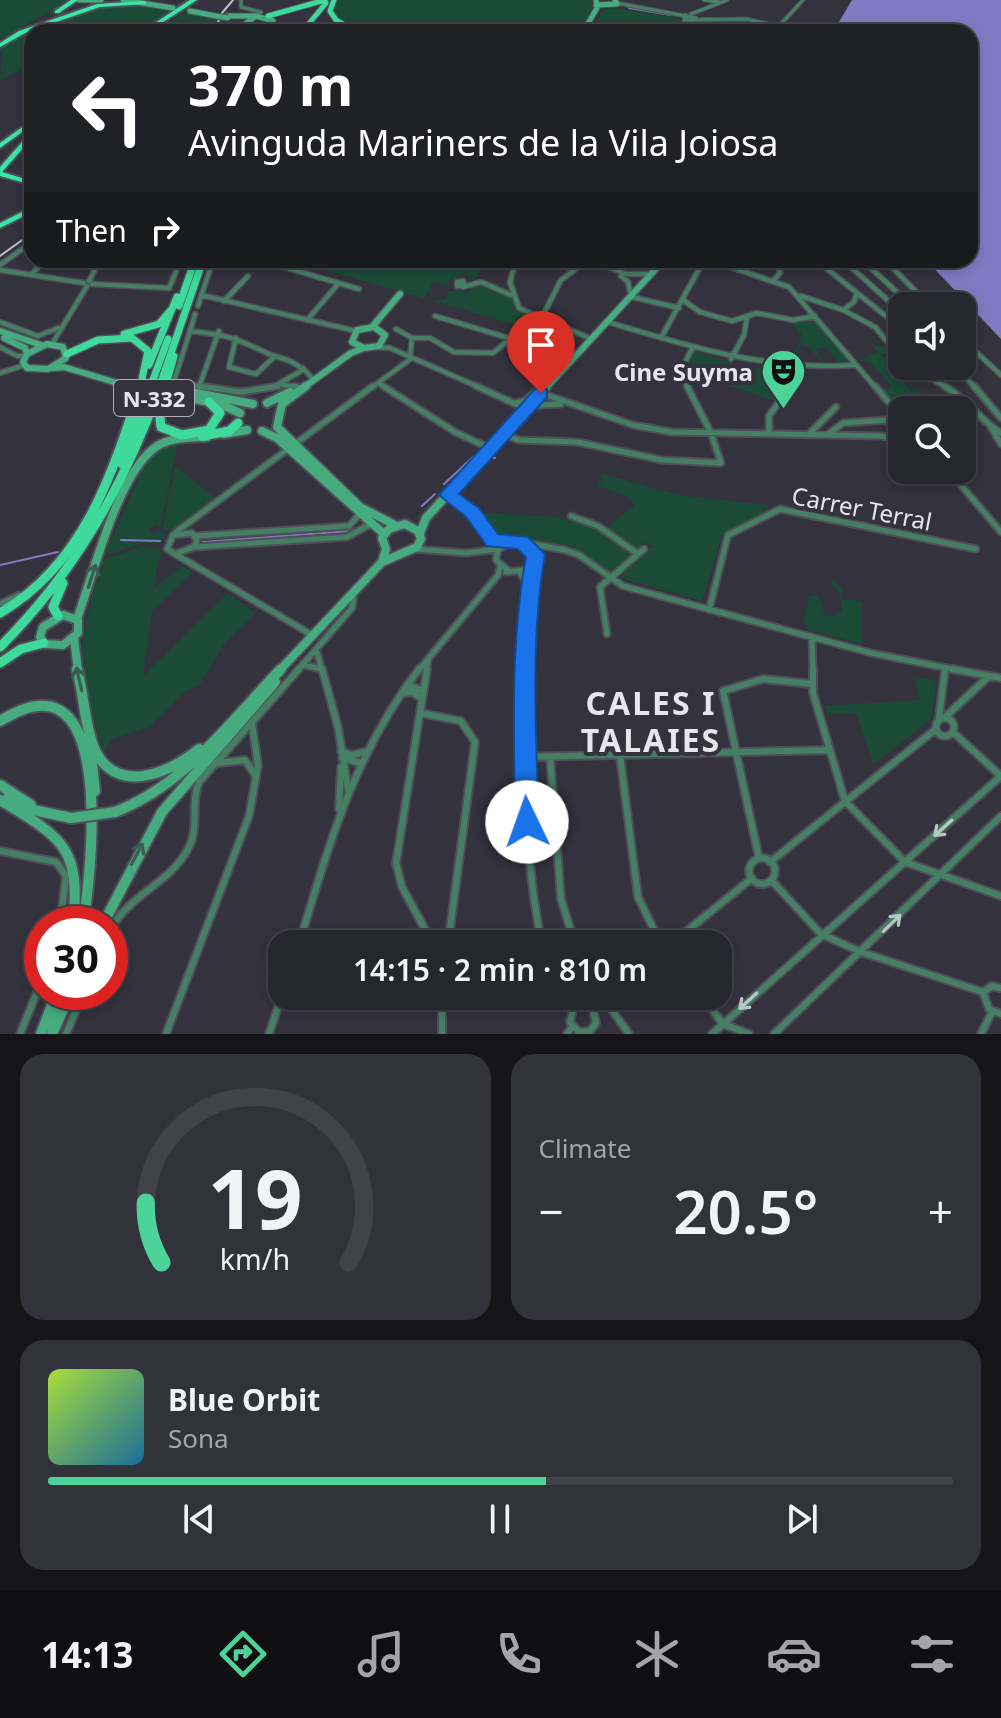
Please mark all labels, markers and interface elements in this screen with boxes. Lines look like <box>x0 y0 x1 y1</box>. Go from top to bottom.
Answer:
text: 370 m <box>188 46 353 122</box>
icon: left <box>56 56 160 160</box>
text: Avinguda Mariners de la Vila Joiosa <box>188 118 778 167</box>
icon: right <box>143 208 187 252</box>
text: Then <box>56 210 127 251</box>
map controls <box>888 292 976 484</box>
button: sound <box>888 292 976 380</box>
pin <box>507 311 575 393</box>
icon: arrive <box>519 323 563 367</box>
theatre icon: Cine Suyma <box>760 347 808 410</box>
place label: Cine Suyma <box>614 355 753 388</box>
road number: N-332 <box>114 380 194 416</box>
button: search <box>888 396 976 484</box>
street label: Carrer Terral <box>789 478 935 538</box>
one-way arrow <box>85 564 100 590</box>
one-way arrow <box>71 667 86 692</box>
district label: CALES I TALAIES <box>581 681 721 761</box>
position arrow <box>485 780 569 864</box>
one-way arrow <box>933 819 953 837</box>
one-way arrow <box>130 842 146 866</box>
speed limit sign: 30 <box>24 906 128 1010</box>
one-way arrow <box>882 914 901 933</box>
text: 14:15 · 2 min · 810 m <box>353 949 647 990</box>
one-way arrow <box>739 991 759 1009</box>
text: Climate <box>539 1130 631 1166</box>
text: 19 <box>208 1140 303 1253</box>
text: 20.5° <box>673 1170 818 1252</box>
text: − <box>539 1181 564 1241</box>
text: + <box>928 1181 953 1241</box>
text: km/h <box>220 1239 290 1278</box>
text: Blue Orbit <box>168 1379 320 1420</box>
text: Sona <box>168 1420 229 1456</box>
icon: previous <box>177 1497 221 1541</box>
icon: pause <box>478 1497 522 1541</box>
icon: next <box>780 1497 824 1541</box>
icon: directions <box>215 1626 271 1682</box>
icon: music <box>353 1626 409 1682</box>
icon: phone <box>491 1626 547 1682</box>
icon: climate <box>629 1626 685 1682</box>
icon: car <box>766 1626 822 1682</box>
icon: filters <box>904 1626 960 1682</box>
text: 14:13 <box>41 1630 133 1679</box>

